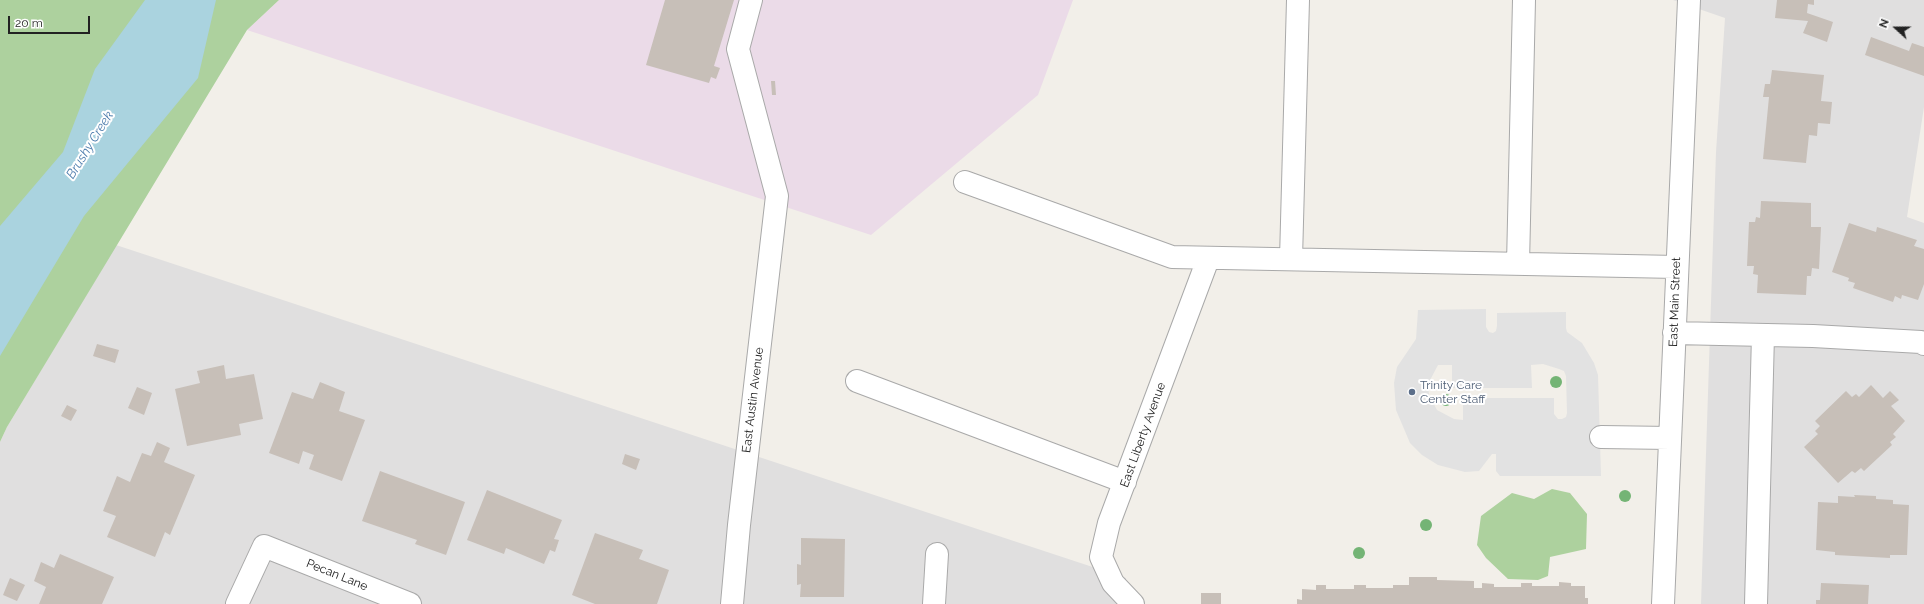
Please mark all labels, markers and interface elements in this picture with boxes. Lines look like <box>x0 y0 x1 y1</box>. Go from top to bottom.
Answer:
scale bar <box>10 8 92 34</box>
north arrow <box>1876 8 1916 48</box>
text: 20 m <box>15 16 43 30</box>
text: N <box>1877 17 1892 30</box>
water label: Brushy Creek <box>63 108 117 182</box>
street label: East Main Street <box>1666 257 1684 347</box>
street label: East Austin Avenue <box>739 346 767 454</box>
place label: Trinity Care Center Staff <box>1420 378 1485 406</box>
street label: East Liberty Avenue <box>1117 381 1169 489</box>
marker: Trinity Care Center Staff <box>1407 387 1417 397</box>
street label: Pecan Lane <box>304 556 370 594</box>

